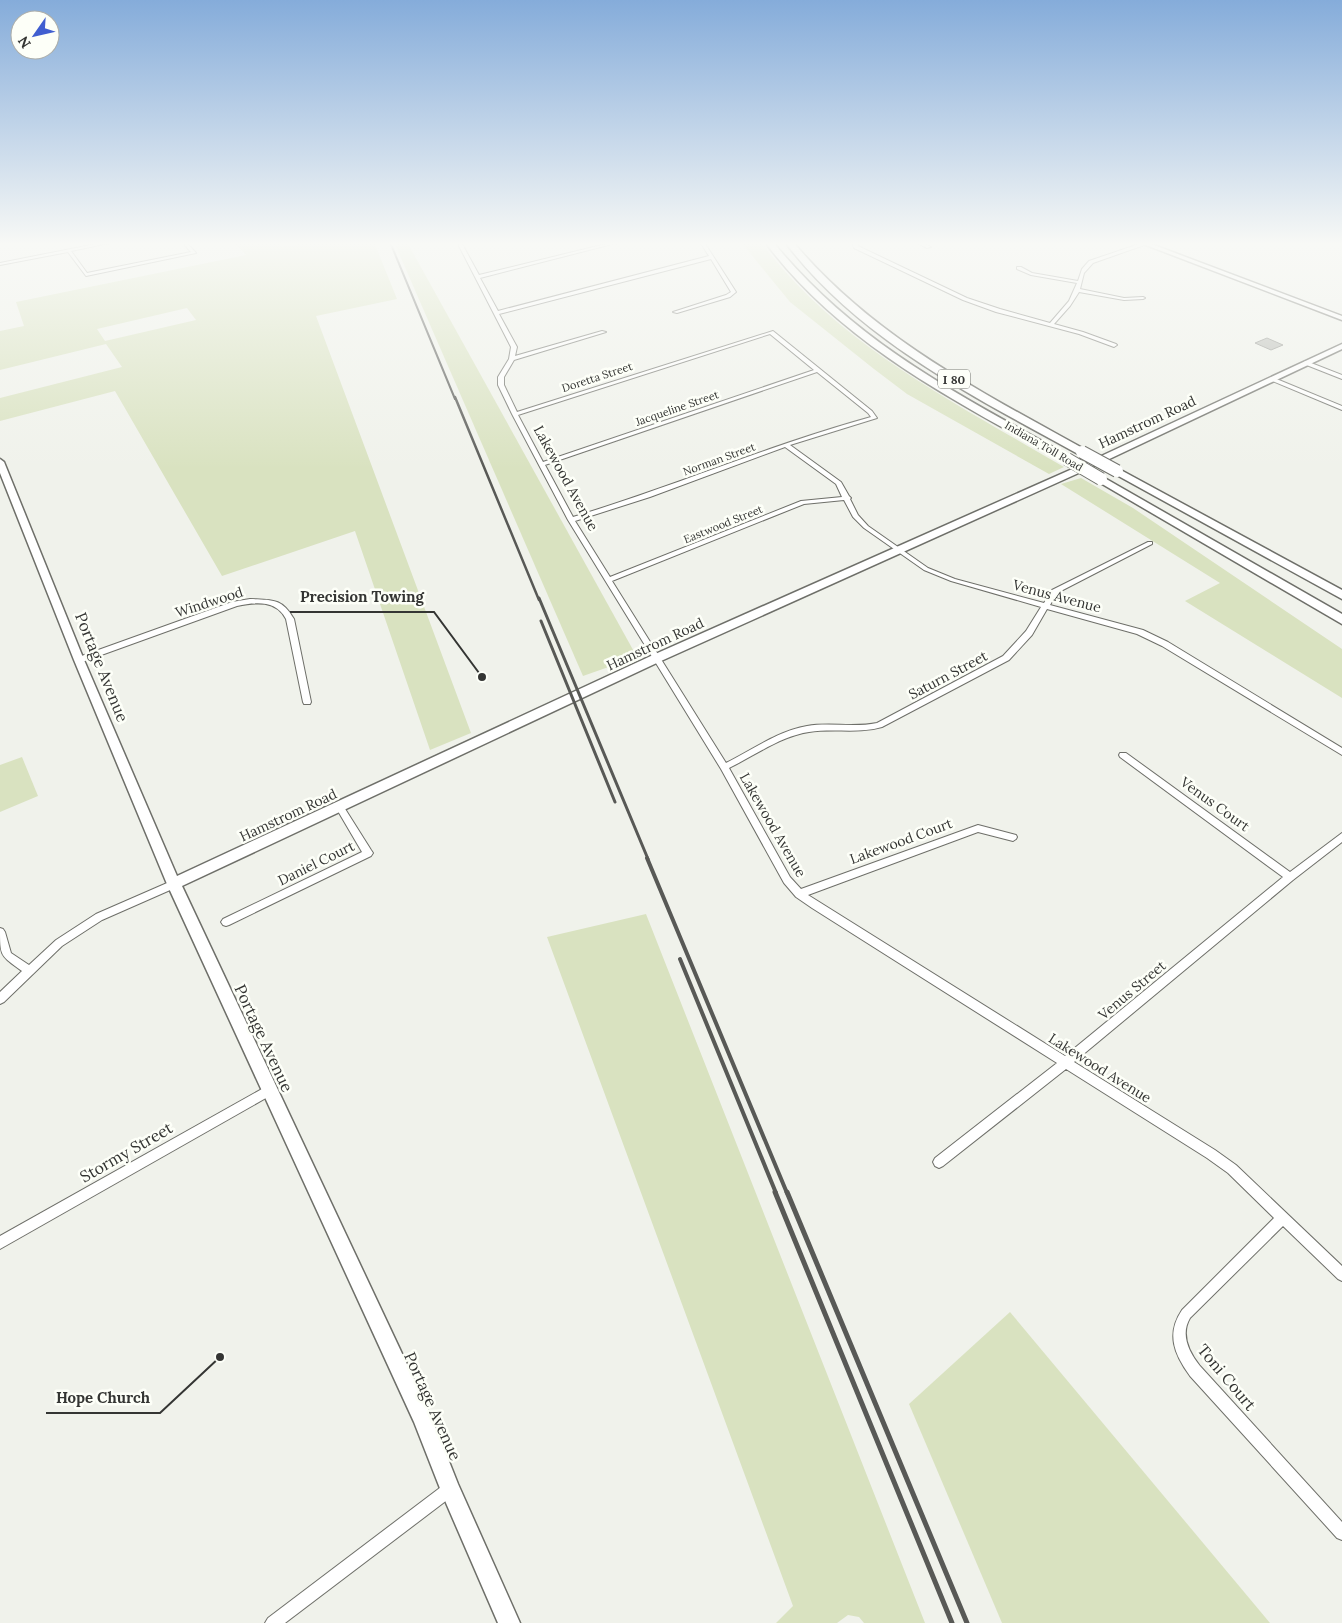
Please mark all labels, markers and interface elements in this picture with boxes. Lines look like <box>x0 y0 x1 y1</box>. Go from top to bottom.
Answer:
north arrow <box>10 10 60 60</box>
text: N <box>14 33 35 52</box>
street label: Doretta Street <box>560 359 635 395</box>
road number: I 80 <box>938 369 970 388</box>
street label: Jacqueline Street <box>633 387 721 429</box>
street label: Hamstrom Road <box>1095 392 1199 452</box>
street label: Indiana Toll Road <box>1002 418 1086 474</box>
street label: Lakewood Avenue <box>530 422 603 534</box>
street label: Norman Street <box>681 439 758 479</box>
street label: Eastwood Street <box>681 501 765 546</box>
street label: Venus Avenue <box>1010 575 1104 617</box>
callout: Precision Towing <box>290 582 434 612</box>
street label: Windwood <box>173 583 245 621</box>
text: Precision Towing <box>300 587 425 606</box>
street label: Portage Avenue <box>71 609 133 725</box>
street label: Hamstrom Road <box>603 614 707 674</box>
street label: Saturn Street <box>905 646 991 703</box>
street label: Lakewood Avenue <box>736 770 810 881</box>
street label: Venus Court <box>1176 772 1254 835</box>
street label: Hamstrom Road <box>236 785 340 845</box>
street label: Lakewood Court <box>847 814 955 868</box>
street label: Daniel Court <box>275 836 358 889</box>
street label: Venus Street <box>1094 956 1170 1024</box>
street label: Portage Avenue <box>230 981 298 1095</box>
street label: Lakewood Avenue <box>1045 1029 1155 1107</box>
street label: Stormy Street <box>76 1117 177 1187</box>
street label: Toni Court <box>1193 1340 1261 1415</box>
street label: Portage Avenue <box>400 1349 466 1464</box>
callout: Hope Church <box>46 1383 160 1413</box>
text: Hope Church <box>56 1388 151 1407</box>

